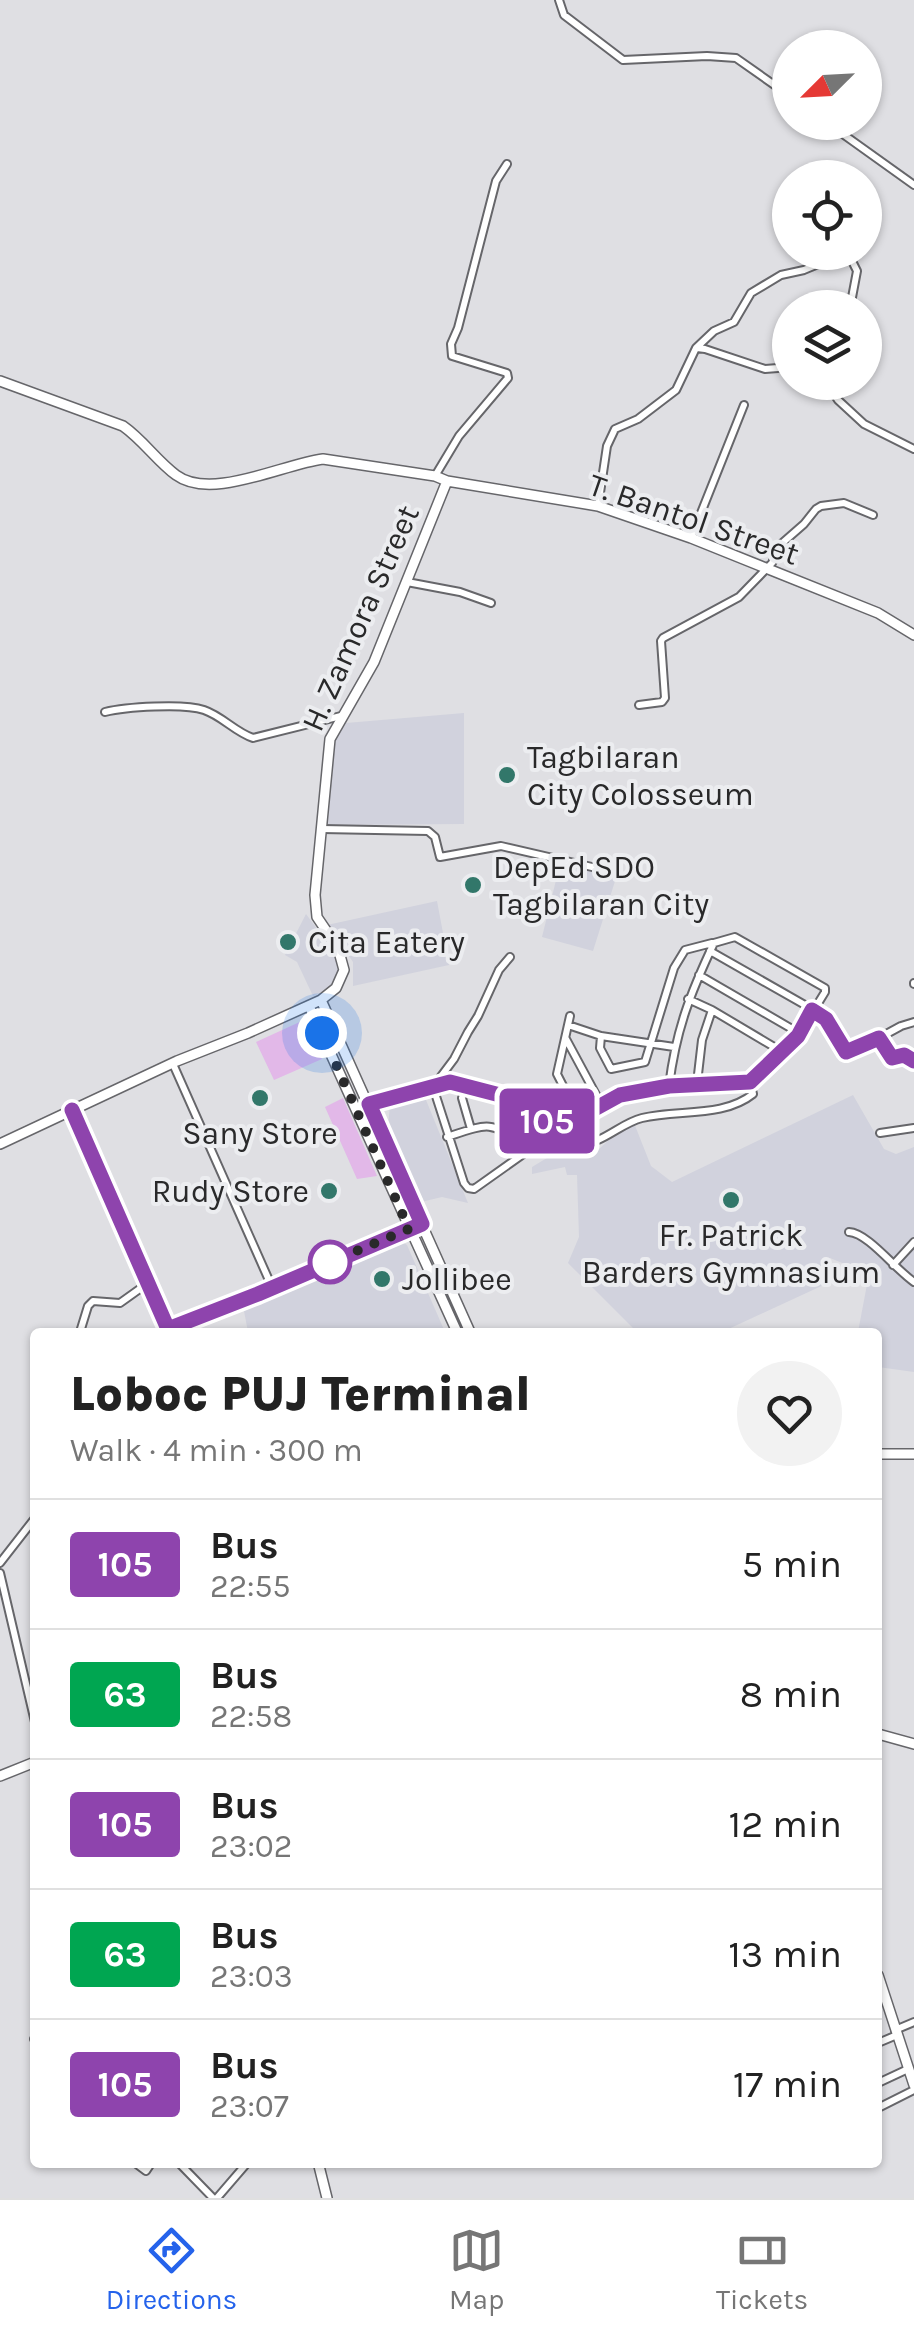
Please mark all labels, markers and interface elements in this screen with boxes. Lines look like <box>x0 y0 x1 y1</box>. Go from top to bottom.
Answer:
north arrow <box>772 30 882 140</box>
map controls <box>772 30 882 400</box>
button: locate <box>772 160 882 270</box>
button: layers <box>772 290 882 400</box>
street label: T. Bantol Street <box>584 466 804 573</box>
street label: H. Zamora Street <box>294 500 427 737</box>
place label: Tagbilaran City Colosseum <box>527 739 754 813</box>
marker: Tagbilaran City Colosseum <box>496 764 518 786</box>
place label: DepEd SDO Tagbilaran City <box>493 849 709 923</box>
marker: DepEd SDO Tagbilaran City <box>462 874 484 896</box>
place label: Cita Eatery <box>308 924 465 961</box>
marker: Cita Eatery <box>277 931 299 953</box>
your location <box>297 1008 347 1058</box>
marker: Sany Store <box>249 1087 271 1109</box>
line badge: 105 <box>490 1088 604 1154</box>
text: 105 <box>520 1101 575 1142</box>
place label: Sany Store <box>182 1115 338 1152</box>
place label: Rudy Store <box>152 1173 309 1210</box>
marker: Rudy Store <box>318 1180 340 1202</box>
marker: Fr. Patrick Barders Gymnasium <box>720 1189 742 1211</box>
place label: Fr. Patrick Barders Gymnasium <box>582 1217 880 1291</box>
unlabelled marker <box>309 1241 351 1283</box>
place label: Jollibee <box>402 1261 512 1298</box>
marker: Jollibee <box>371 1268 393 1290</box>
button: heart <box>737 1361 842 1466</box>
text: Loboc PUJ Terminal <box>70 1366 531 1422</box>
text: Walk · 4 min · 300 m <box>70 1432 363 1469</box>
text: Bus <box>210 1523 279 1568</box>
text: 5 min <box>742 1542 842 1587</box>
text: 105 <box>98 1544 153 1585</box>
text: 22:55 <box>210 1568 291 1605</box>
text: Bus <box>210 1653 279 1698</box>
text: 8 min <box>740 1672 842 1717</box>
text: 63 <box>103 1674 147 1715</box>
text: 22:58 <box>210 1698 292 1735</box>
text: Bus <box>210 1783 279 1828</box>
text: 12 min <box>729 1802 842 1847</box>
text: 105 <box>98 1804 153 1845</box>
text: 23:02 <box>210 1828 292 1865</box>
text: Bus <box>210 1913 279 1958</box>
text: 13 min <box>728 1932 842 1977</box>
text: 63 <box>103 1934 147 1975</box>
text: 23:03 <box>210 1958 293 1995</box>
text: Bus <box>210 2043 279 2088</box>
text: 17 min <box>733 2062 842 2107</box>
text: 105 <box>98 2064 153 2105</box>
text: 23:07 <box>210 2088 289 2125</box>
tab: Directions <box>106 2223 237 2316</box>
tab: Map <box>449 2223 504 2316</box>
tab: Tickets <box>716 2223 808 2316</box>

